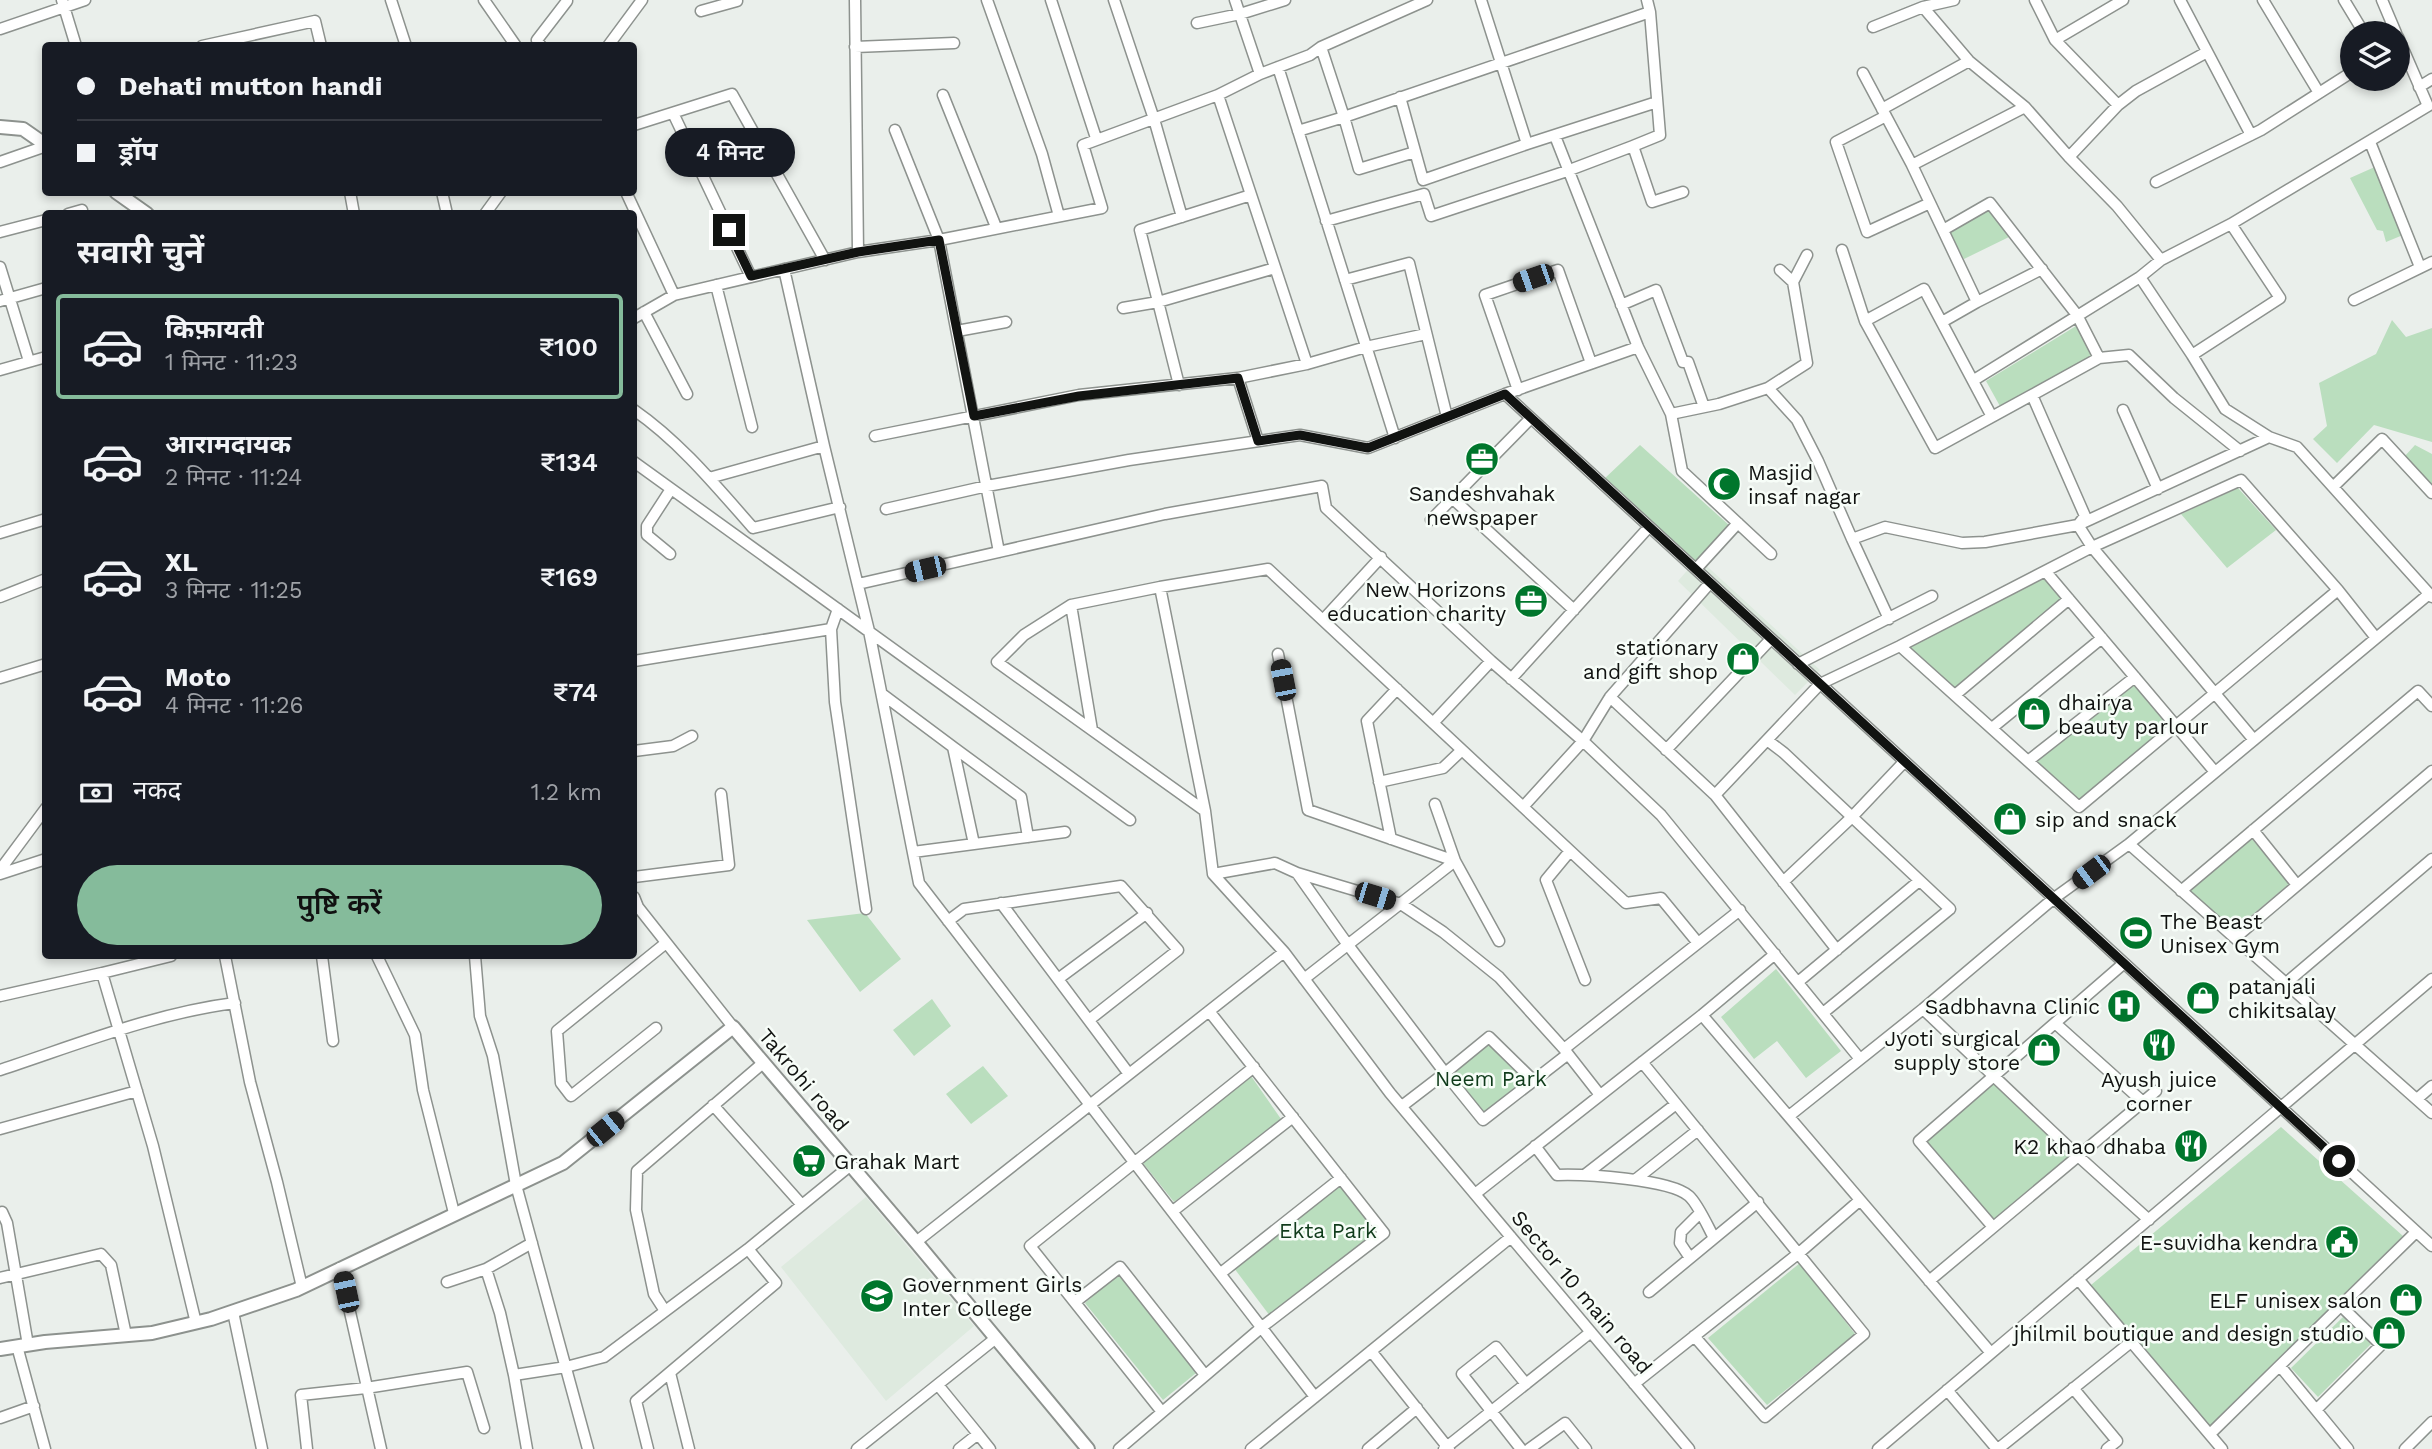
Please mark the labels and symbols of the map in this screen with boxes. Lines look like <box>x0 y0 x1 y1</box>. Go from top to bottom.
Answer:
callout: 4 मिनट <box>664 128 794 177</box>
route end <box>713 214 745 246</box>
car <box>1510 261 1557 295</box>
office icon: Sandeshvahak newspaper <box>1463 440 1501 478</box>
place label: Masjid insaf nagar <box>1748 460 1861 509</box>
mosque icon: Masjid insaf nagar <box>1705 465 1743 503</box>
place label: Sandeshvahak newspaper <box>1409 481 1555 530</box>
car <box>903 554 948 584</box>
place label: New Horizons education charity <box>1327 577 1506 626</box>
office icon: New Horizons education charity <box>1512 582 1550 620</box>
place label: stationary and gift shop <box>1583 635 1718 684</box>
shop icon: stationary and gift shop <box>1724 640 1762 678</box>
car <box>1269 657 1298 703</box>
place label: dhairya beauty parlour <box>2058 690 2209 739</box>
shop icon: dhairya beauty parlour <box>2015 695 2053 733</box>
shop icon: sip and snack <box>1991 800 2029 838</box>
place label: sip and snack <box>2035 807 2177 832</box>
car <box>2068 851 2115 893</box>
car <box>1352 880 1399 912</box>
place label: The Beast Unisex Gym <box>2160 909 2280 958</box>
sports icon: The Beast Unisex Gym <box>2117 914 2155 952</box>
place label: patanjali chikitsalay <box>2228 974 2336 1023</box>
shop icon: patanjali chikitsalay <box>2184 979 2222 1017</box>
hospital icon: Sadbhavna Clinic <box>2105 987 2143 1025</box>
place label: Sadbhavna Clinic <box>1925 994 2100 1019</box>
street label: Takrohi road <box>754 1023 854 1137</box>
place label: Jyoti surgical supply store <box>1884 1026 2021 1075</box>
restaurant icon: Ayush juice corner <box>2140 1026 2178 1064</box>
shop icon: Jyoti surgical supply store <box>2025 1031 2063 1069</box>
park label: Neem Park <box>1435 1066 1547 1091</box>
place label: Ayush juice corner <box>2101 1067 2217 1116</box>
car <box>583 1108 628 1150</box>
restaurant icon: K2 khao dhaba <box>2172 1127 2210 1165</box>
place label: K2 khao dhaba <box>2013 1134 2166 1159</box>
supermarket icon: Grahak Mart <box>790 1142 828 1180</box>
route start <box>2323 1145 2355 1177</box>
place label: Grahak Mart <box>834 1149 959 1174</box>
street label: Sector 10 main road <box>1506 1205 1658 1379</box>
park label: Ekta Park <box>1279 1218 1377 1243</box>
public building icon: E-suvidha kendra <box>2323 1223 2361 1261</box>
place label: E-suvidha kendra <box>2140 1230 2318 1255</box>
car <box>332 1269 361 1315</box>
place label: Government Girls Inter College <box>902 1272 1082 1321</box>
school or university icon: Government Girls Inter College <box>858 1277 896 1315</box>
shop icon: ELF unisex salon <box>2387 1281 2425 1319</box>
place label: ELF unisex salon <box>2209 1288 2382 1313</box>
shop icon: jhilmil boutique and design studio <box>2370 1314 2408 1352</box>
place label: jhilmil boutique and design studio <box>2012 1321 2364 1346</box>

